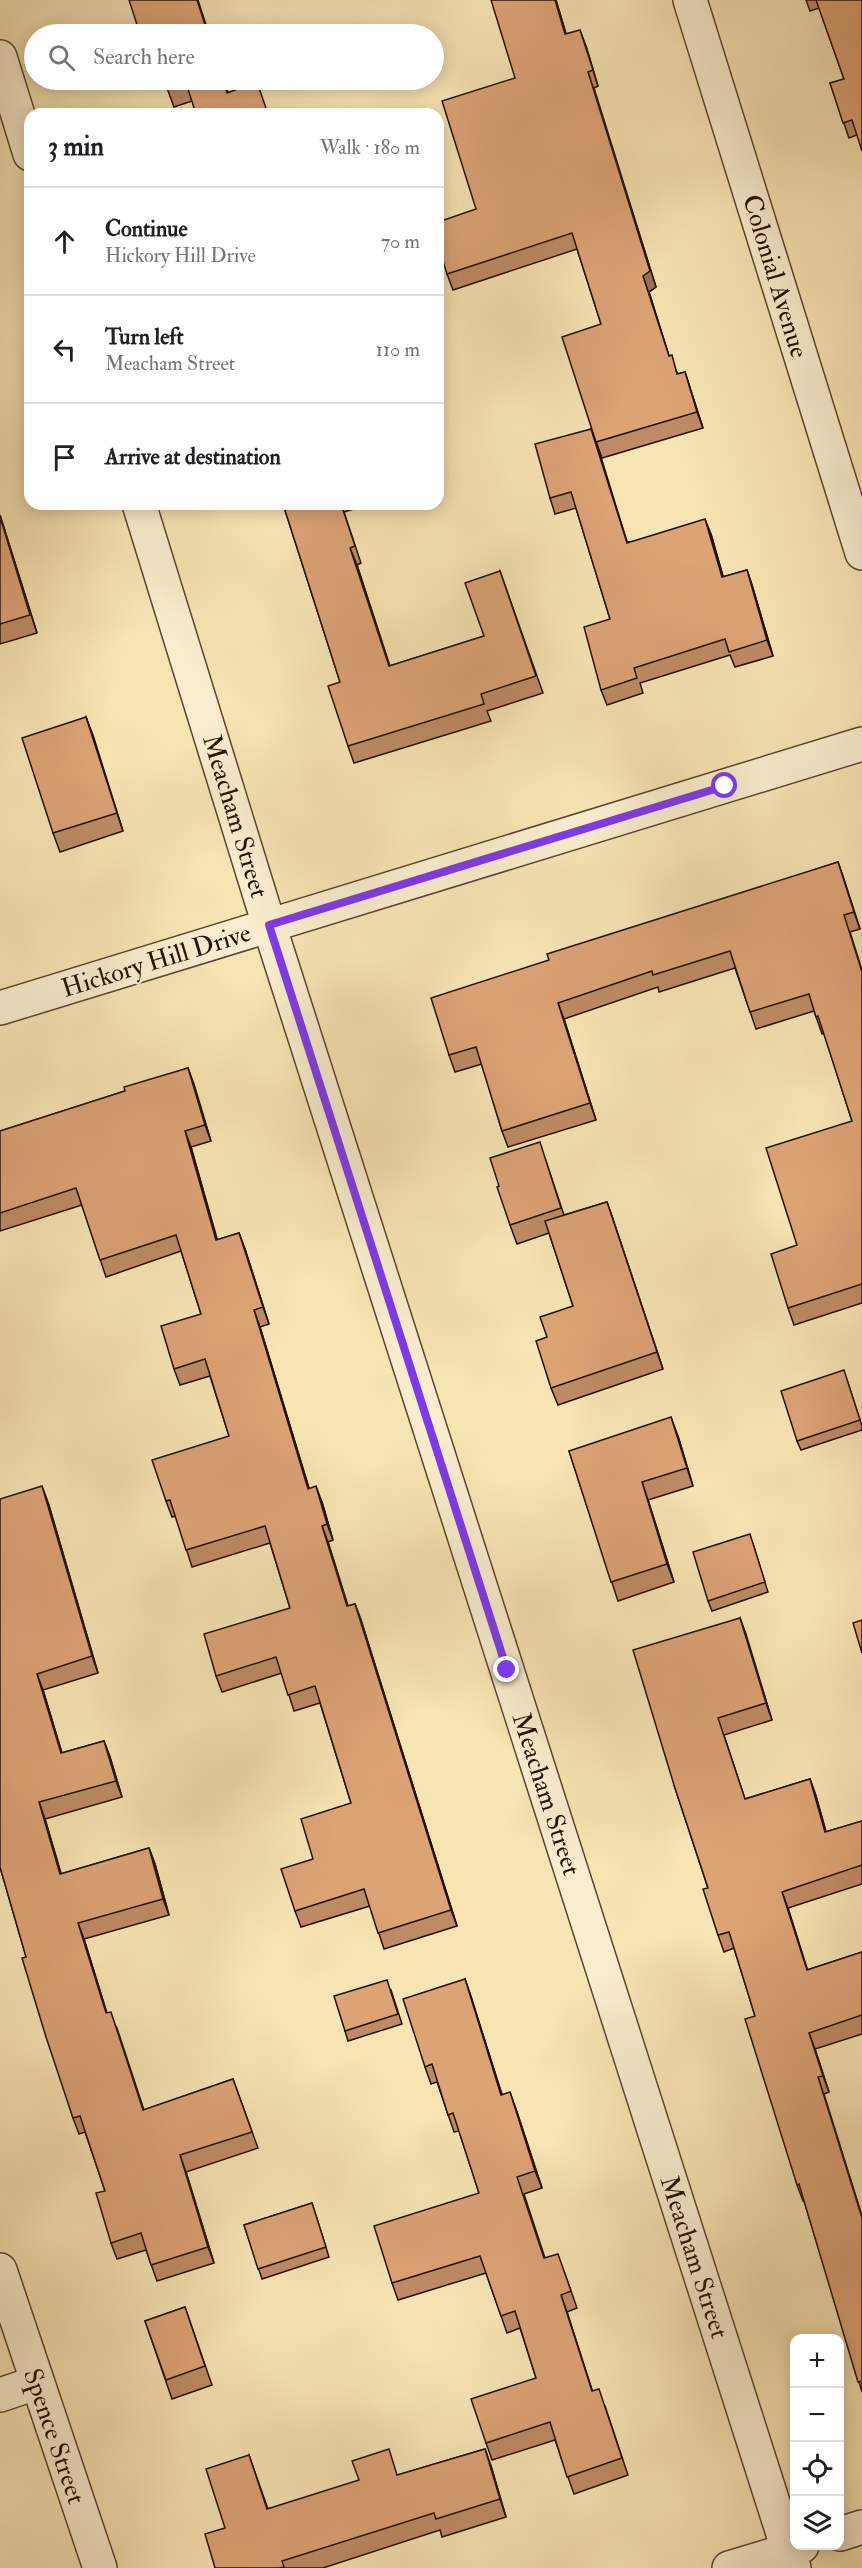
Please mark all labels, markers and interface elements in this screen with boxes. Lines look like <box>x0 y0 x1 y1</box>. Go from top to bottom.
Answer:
search box <box>24 24 444 90</box>
icon: search <box>45 41 78 74</box>
text: Search here <box>93 43 195 71</box>
text: 3 min <box>48 131 104 163</box>
text: Walk · 180 m <box>320 135 420 160</box>
street label: Colonial Avenue <box>735 191 815 362</box>
text: Continue <box>105 215 188 243</box>
icon: ahead <box>48 225 81 258</box>
text: 70 m <box>381 229 420 254</box>
text: Hickory Hill Drive <box>105 243 256 268</box>
text: Turn left <box>105 323 184 351</box>
icon: left <box>48 333 81 366</box>
text: 110 m <box>376 337 420 362</box>
text: Meacham Street <box>105 351 235 376</box>
icon: arrive <box>48 441 81 474</box>
text: Arrive at destination <box>105 443 281 471</box>
street label: Meacham Street <box>195 731 275 902</box>
route start <box>711 772 737 798</box>
street label: Hickory Hill Drive <box>58 917 255 1005</box>
route end <box>493 1656 519 1682</box>
street label: Meacham Street <box>505 1709 587 1880</box>
street label: Meacham Street <box>653 2172 735 2343</box>
map controls <box>790 2334 844 2550</box>
button: + <box>790 2334 844 2388</box>
street label: Spence Street <box>15 2364 92 2509</box>
button: − <box>790 2388 844 2442</box>
button: locate <box>790 2442 844 2496</box>
button: layers <box>790 2496 844 2550</box>

